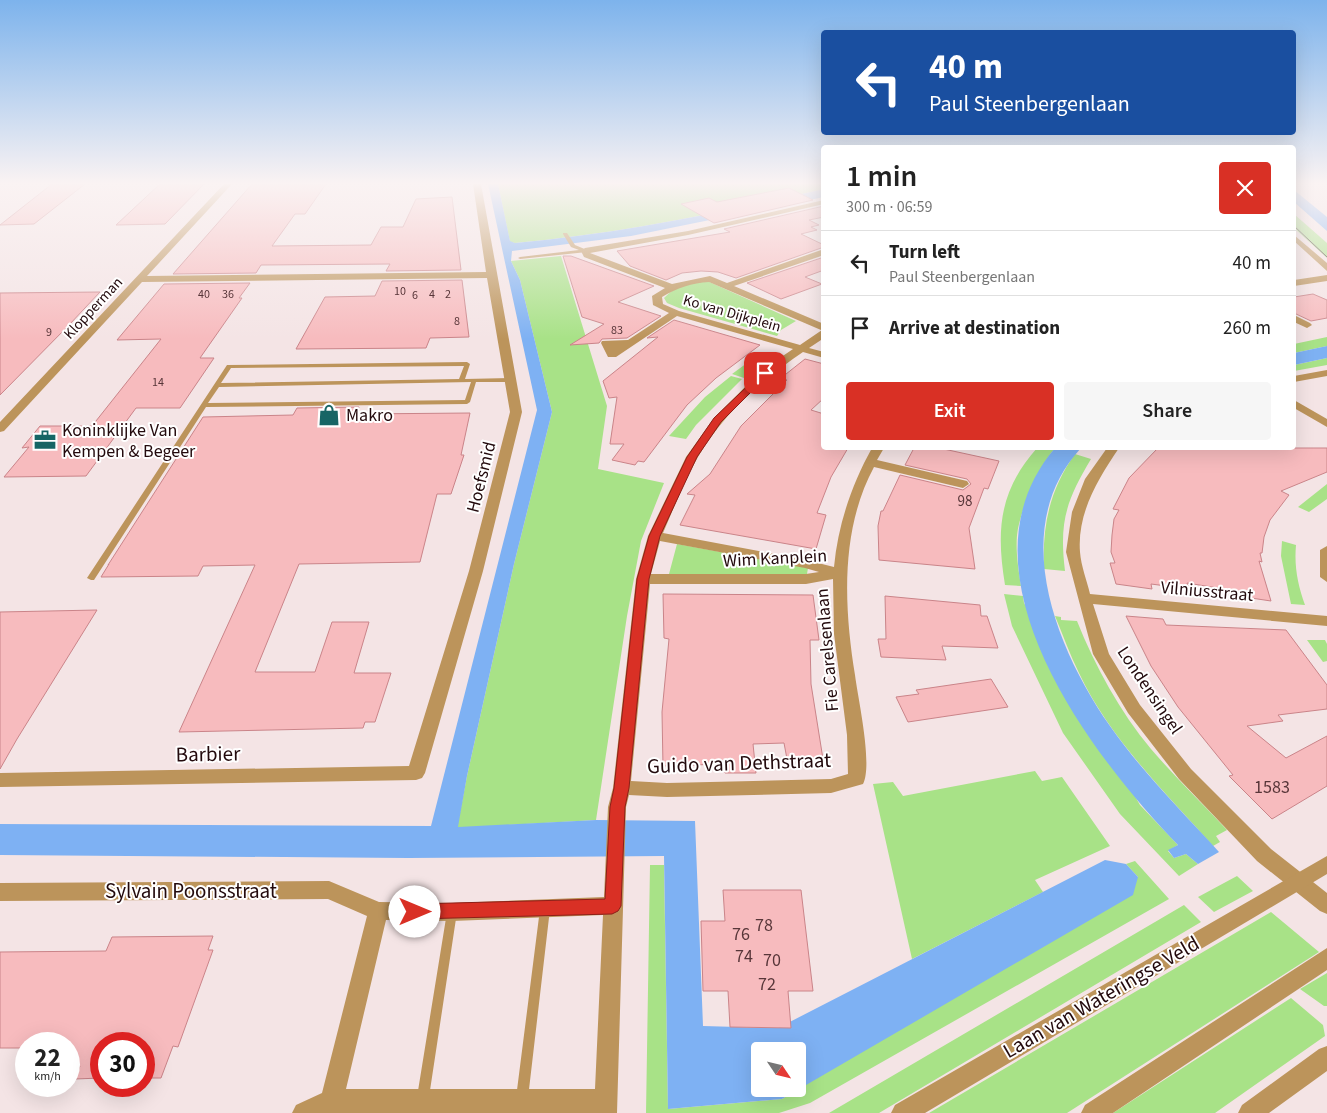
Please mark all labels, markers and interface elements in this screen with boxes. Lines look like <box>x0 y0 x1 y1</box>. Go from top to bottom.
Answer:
text: 40 m <box>929 42 1003 92</box>
icon: left <box>846 50 911 115</box>
text: Paul Steenbergenlaan <box>929 88 1130 120</box>
text: 1 min <box>846 155 917 198</box>
button: close <box>1219 162 1271 214</box>
text: 300 m · 06:59 <box>846 196 933 218</box>
text: Turn left <box>889 239 960 266</box>
icon: left <box>846 249 874 277</box>
text: 40 m <box>1233 250 1271 277</box>
text: Paul Steenbergenlaan <box>889 266 1035 288</box>
street label: Klopperman <box>59 273 128 344</box>
house number: 10 <box>394 283 406 300</box>
house number: 40 <box>198 286 210 303</box>
house number: 36 <box>222 286 234 303</box>
house number: 4 <box>429 286 435 303</box>
house number: 2 <box>445 286 451 303</box>
house number: 6 <box>412 287 418 304</box>
street label: Ko van Dijkplein <box>681 290 783 337</box>
house number: 8 <box>454 313 460 330</box>
icon: arrive <box>846 314 874 342</box>
text: Arrive at destination <box>889 315 1060 342</box>
text: 260 m <box>1223 315 1271 342</box>
house number: 83 <box>611 322 623 339</box>
house number: 9 <box>46 324 52 341</box>
pin <box>744 352 786 394</box>
icon: arrive <box>751 359 779 387</box>
house number: 14 <box>152 374 164 391</box>
button: Exit <box>846 382 1054 440</box>
button: Share <box>1064 382 1271 440</box>
shop icon: Makro <box>316 402 342 428</box>
place label: Makro <box>346 403 393 428</box>
place label: Koninklijke Van Kempen & Begeer <box>62 418 196 464</box>
office icon: Koninklijke Van Kempen & Begeer <box>32 427 58 453</box>
street label: Hoefsmid <box>461 439 502 515</box>
house number: 98 <box>958 491 972 512</box>
street label: Wim Kanplein <box>722 543 828 574</box>
street label: Vilniusstraat <box>1160 575 1254 608</box>
street label: Fie Carelsenlaan <box>810 587 845 713</box>
street label: Londensingel <box>1111 641 1188 739</box>
street label: Barbier <box>175 738 241 770</box>
street label: Guido van Dethstraat <box>646 745 832 781</box>
house number: 1583 <box>1254 775 1290 800</box>
street label: Sylvain Poonsstraat <box>105 876 277 906</box>
position arrow <box>388 885 440 937</box>
house number: 78 <box>755 913 773 938</box>
house number: 76 <box>732 922 750 947</box>
street label: Laan van Wateringse Veld <box>997 928 1205 1066</box>
house number: 74 <box>735 944 753 969</box>
house number: 70 <box>763 948 781 973</box>
house number: 72 <box>758 972 776 997</box>
speed limit sign: 30 <box>90 1032 155 1097</box>
text: 22 <box>34 1040 61 1076</box>
north arrow <box>751 1042 806 1098</box>
map controls <box>751 1042 806 1097</box>
text: km/h <box>34 1068 61 1085</box>

